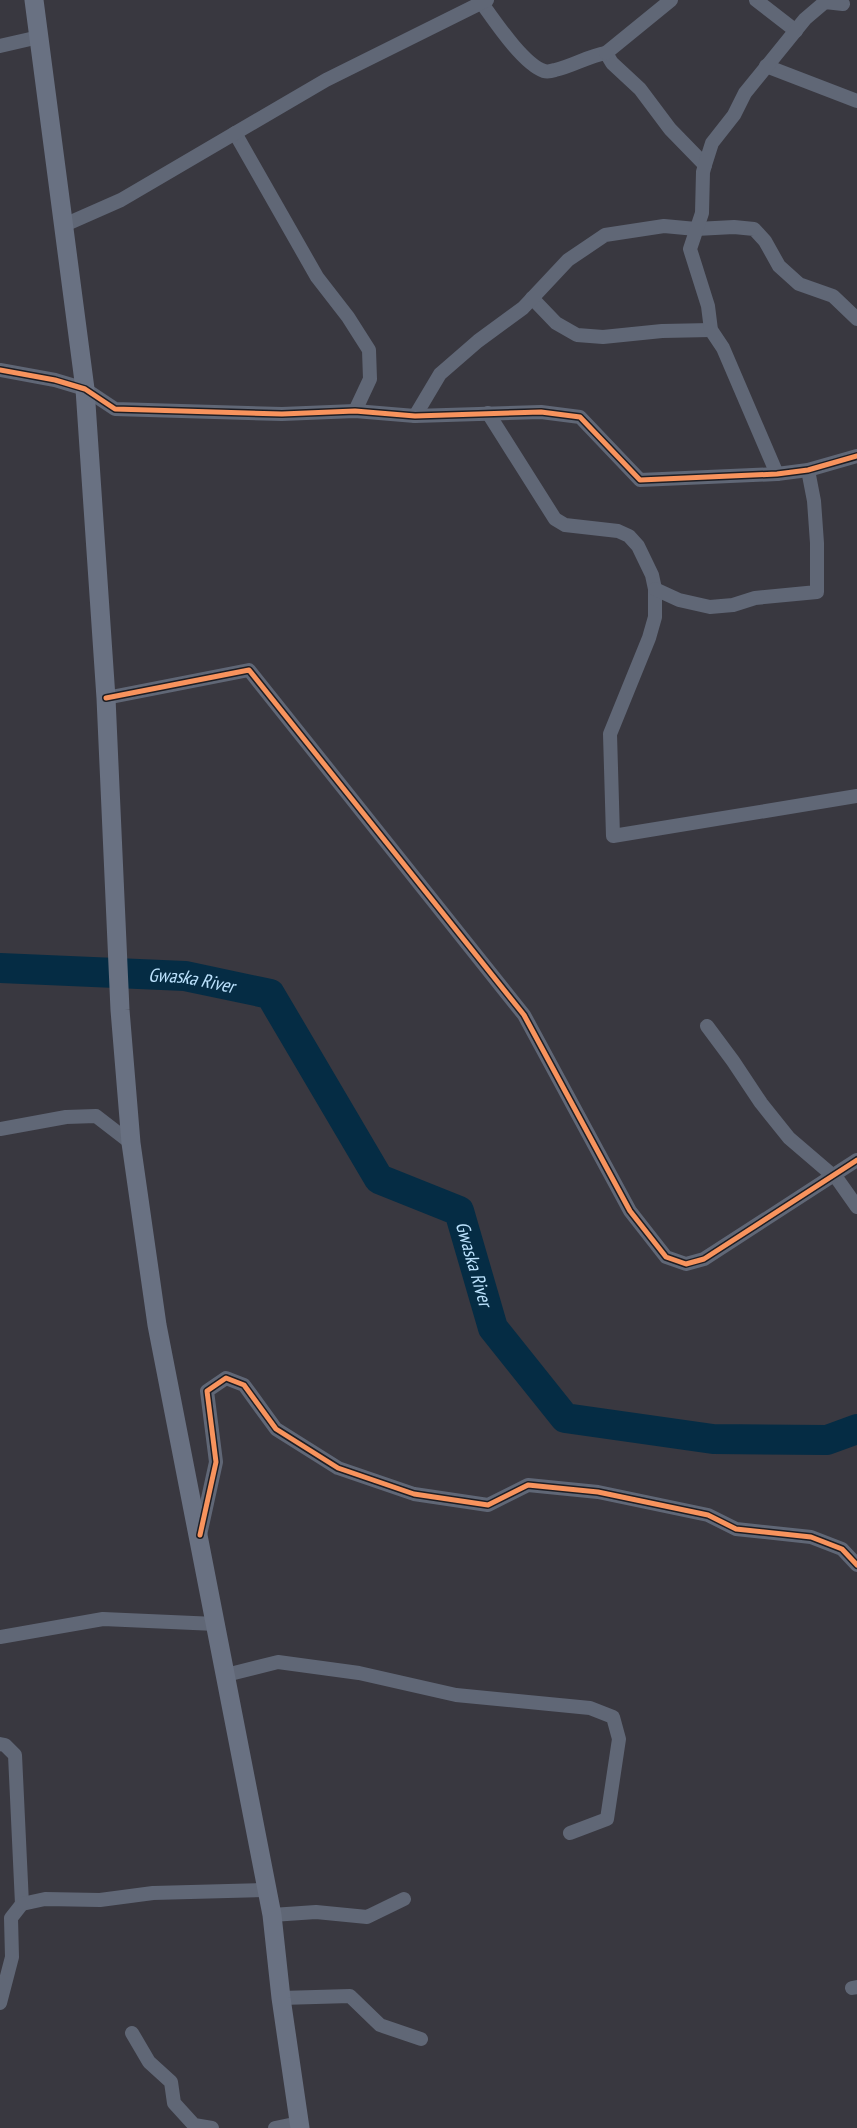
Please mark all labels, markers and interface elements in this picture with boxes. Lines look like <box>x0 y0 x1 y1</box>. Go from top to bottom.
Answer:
water label: Gwaska River <box>148 962 240 999</box>
water label: Gwaska River <box>451 1219 499 1312</box>

